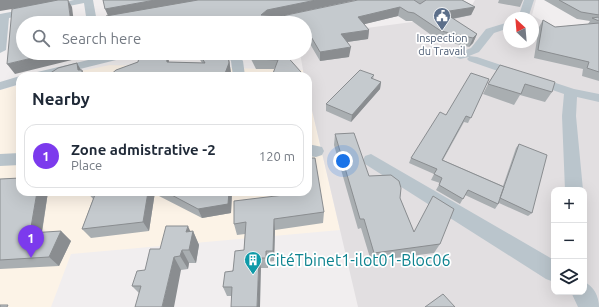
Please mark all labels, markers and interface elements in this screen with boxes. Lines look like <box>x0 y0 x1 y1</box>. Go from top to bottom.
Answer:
public building icon: Inspection du Travail <box>432 6 452 31</box>
north arrow <box>503 12 539 48</box>
search box <box>16 16 312 60</box>
icon: search <box>30 27 52 49</box>
text: Search here <box>62 30 141 47</box>
place label: Inspection du Travail <box>416 32 468 57</box>
text: Nearby <box>32 89 90 108</box>
text: Zone admistrative -2 <box>71 141 216 158</box>
text: 1 <box>42 149 50 163</box>
text: 120 m <box>259 149 295 163</box>
your location <box>333 151 353 171</box>
text: Place <box>71 158 102 172</box>
map controls <box>551 187 587 295</box>
button: + <box>551 187 587 223</box>
button: − <box>551 223 587 259</box>
pin: 1 <box>18 225 44 258</box>
building icon: CitéTbinet1-ilot01-Bloc06 <box>243 250 263 275</box>
place label: CitéTbinet1-ilot01-Bloc06 <box>266 251 450 269</box>
button: layers <box>551 259 587 295</box>

